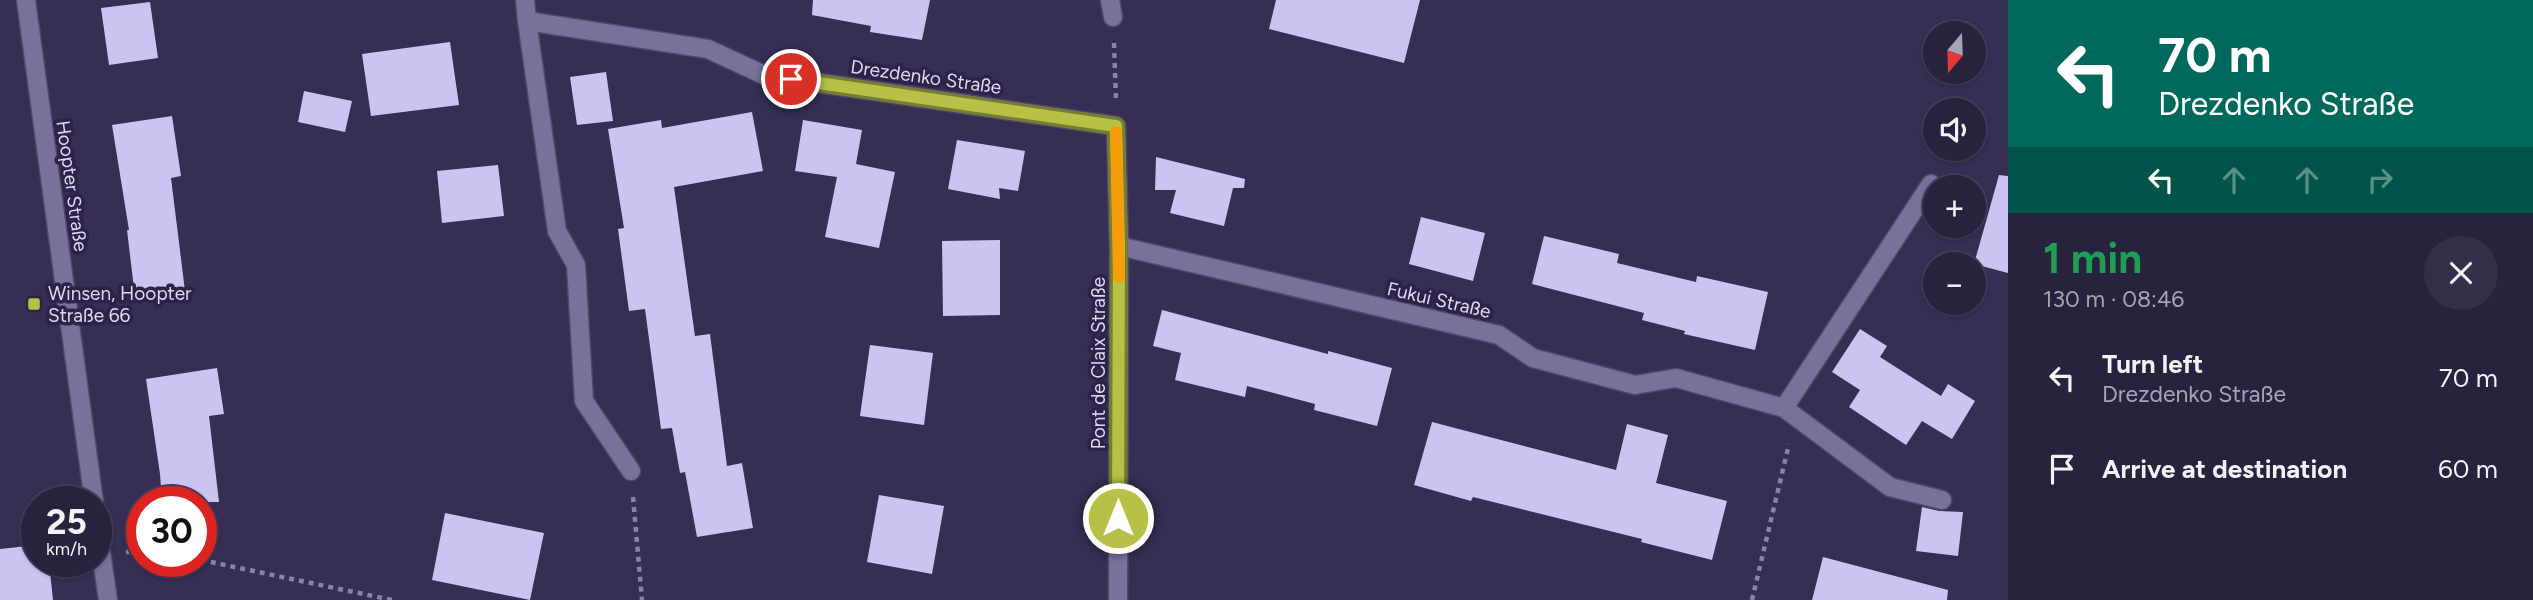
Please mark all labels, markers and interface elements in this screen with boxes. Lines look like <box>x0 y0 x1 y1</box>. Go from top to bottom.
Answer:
north arrow <box>1923 21 1986 84</box>
map controls <box>1923 21 1986 315</box>
text: 70 m <box>2158 25 2271 84</box>
icon: left <box>2043 28 2134 119</box>
pin <box>761 49 821 109</box>
street label: Drezdenko Straße <box>849 55 1003 99</box>
icon: arrive <box>772 60 810 98</box>
text: Drezdenko Straße <box>2158 85 2414 123</box>
button: sound <box>1923 98 1986 161</box>
street label: Hoopter Straße <box>51 119 93 253</box>
icon: left <box>2142 161 2180 199</box>
icon: ahead <box>2215 161 2253 199</box>
icon: ahead <box>2288 161 2326 199</box>
icon: right <box>2361 161 2399 199</box>
button: + <box>1923 175 1986 238</box>
text: 1 min <box>2043 233 2142 284</box>
button: close <box>2424 236 2498 310</box>
button: − <box>1923 252 1986 315</box>
street label: Pont de Claix Straße <box>1087 277 1110 449</box>
street label: Fukui Straße <box>1385 277 1493 323</box>
place label: Winsen, Hoopter Straße 66 <box>48 282 192 327</box>
text: 130 m · 08:46 <box>2043 285 2184 313</box>
marker: Winsen, Hoopter Straße 66 <box>26 296 42 312</box>
text: Turn left <box>2102 348 2203 380</box>
icon: left <box>2043 359 2081 397</box>
text: 70 m <box>2439 362 2498 394</box>
text: Drezdenko Straße <box>2102 380 2286 408</box>
icon: arrive <box>2043 450 2081 488</box>
text: Arrive at destination <box>2102 453 2347 485</box>
text: 60 m <box>2438 453 2498 485</box>
position arrow <box>1081 481 1155 555</box>
speed limit sign: 30 <box>126 486 217 577</box>
text: 25 <box>46 501 87 543</box>
text: km/h <box>46 538 87 560</box>

